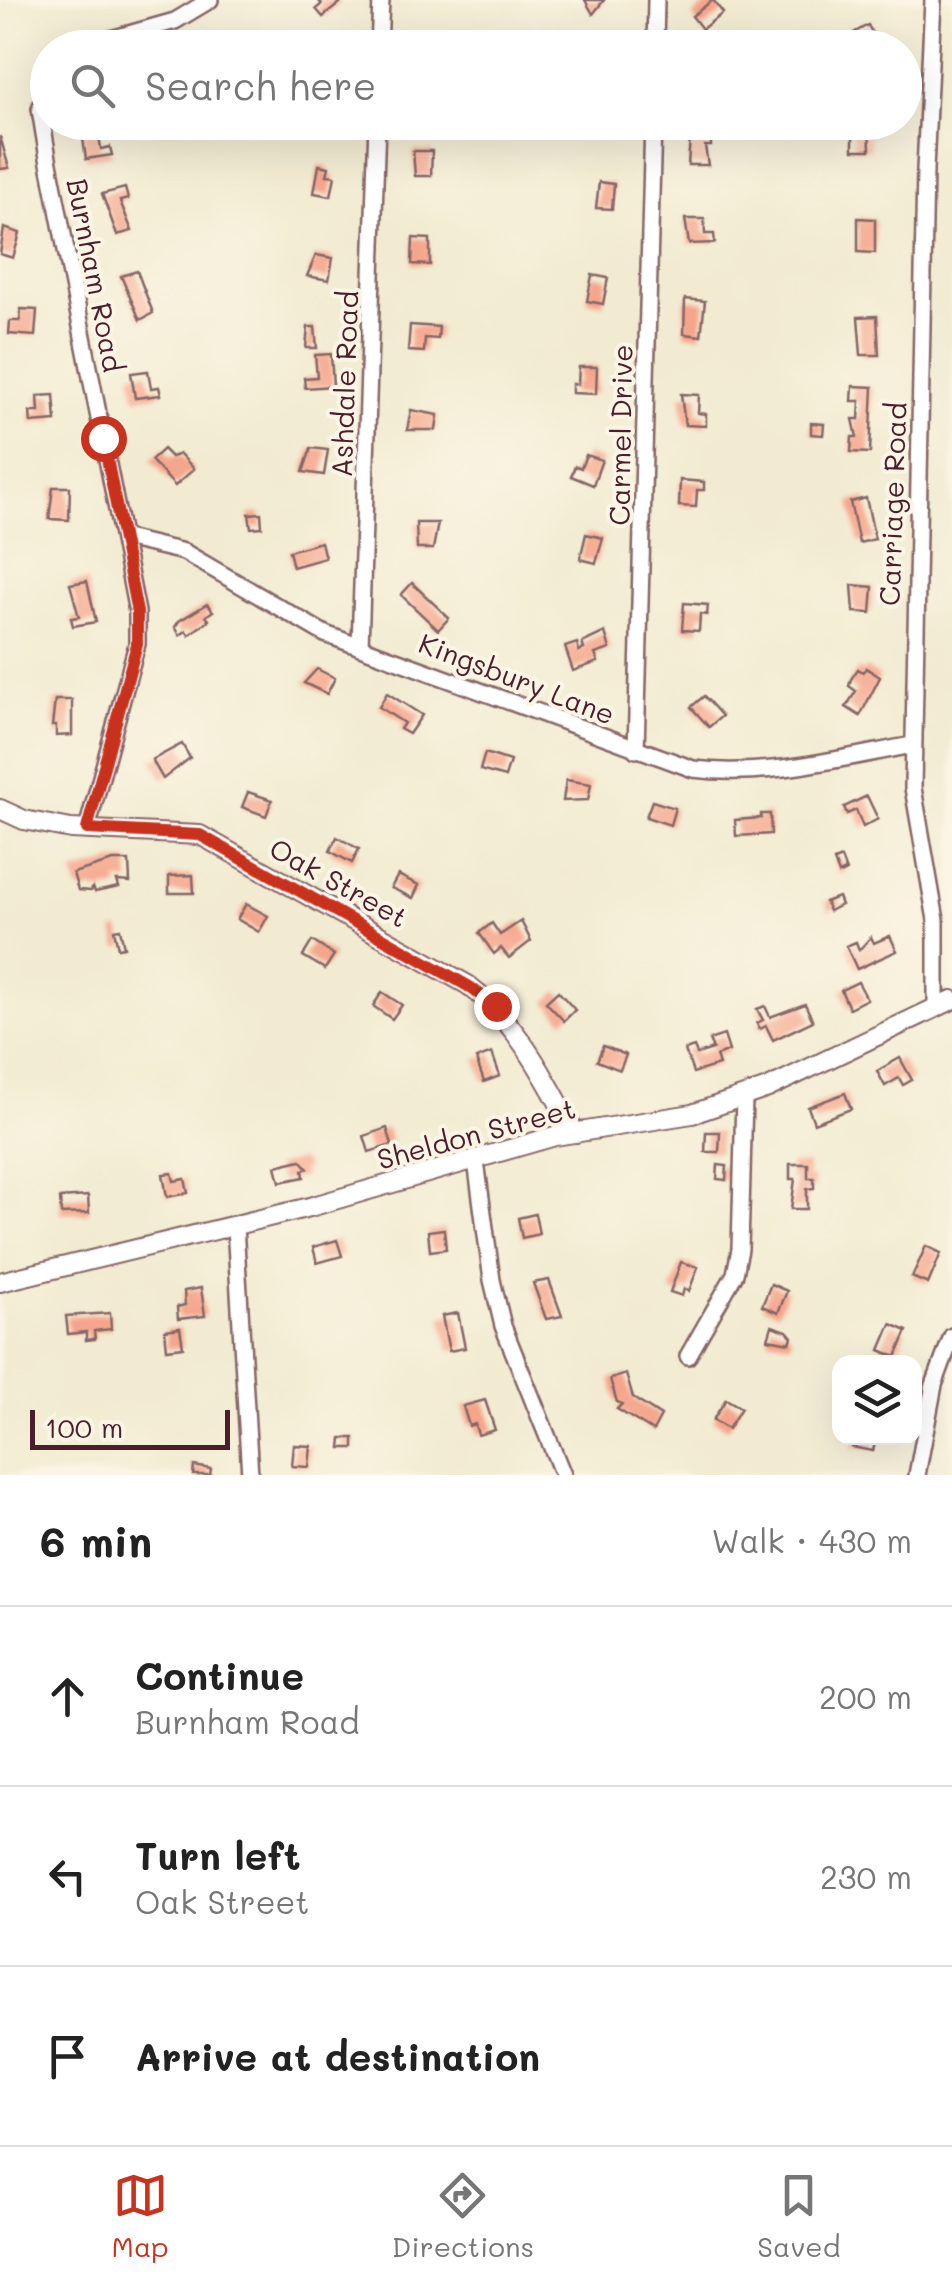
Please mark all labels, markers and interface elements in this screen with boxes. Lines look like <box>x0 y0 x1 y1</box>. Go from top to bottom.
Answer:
search box <box>30 30 922 140</box>
icon: search <box>65 58 120 113</box>
text: Search here <box>145 60 376 110</box>
street label: Burnham Road <box>60 175 132 375</box>
street label: Ashdale Road <box>323 290 365 478</box>
street label: Carmel Drive <box>600 344 640 526</box>
street label: Carriage Road <box>870 402 914 606</box>
route start <box>81 416 127 462</box>
street label: Kingsbury Lane <box>414 624 620 732</box>
street label: Oak Street <box>264 829 414 935</box>
route end <box>474 984 520 1030</box>
street label: Sheldon Street <box>373 1089 579 1177</box>
map controls <box>832 1355 922 1445</box>
button: layers <box>832 1355 922 1445</box>
scale bar <box>30 1405 230 1450</box>
text: 100 m <box>45 1409 123 1445</box>
text: 6 min <box>40 1513 152 1568</box>
text: Walk · 430 m <box>711 1519 912 1561</box>
text: Continue <box>135 1650 304 1700</box>
icon: ahead <box>40 1669 95 1724</box>
text: 200 m <box>819 1675 912 1717</box>
text: Burnham Road <box>135 1700 360 1742</box>
text: Turn left <box>135 1830 301 1880</box>
icon: left <box>40 1849 95 1904</box>
text: 230 m <box>820 1855 912 1897</box>
text: Oak Street <box>135 1880 309 1922</box>
icon: arrive <box>40 2029 95 2084</box>
text: Arrive at destination <box>135 2031 540 2081</box>
tab: Map <box>112 2168 169 2264</box>
tab: Directions <box>392 2168 534 2264</box>
tab: Saved <box>757 2168 840 2264</box>

